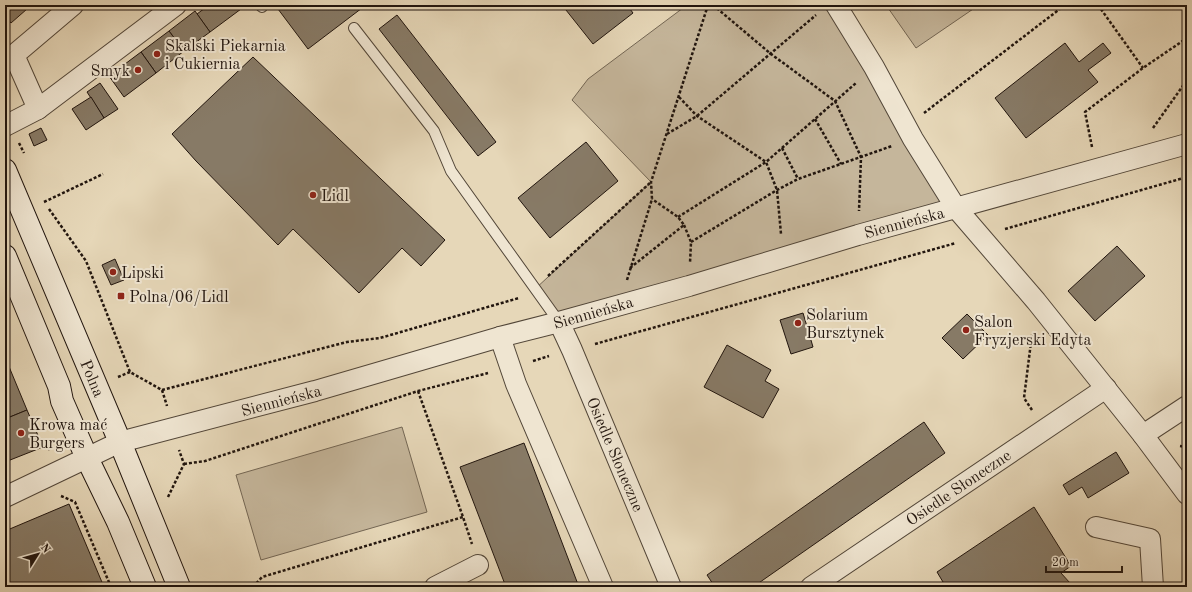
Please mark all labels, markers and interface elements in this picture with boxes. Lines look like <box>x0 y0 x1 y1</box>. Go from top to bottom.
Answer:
place label: Skalski Piekarnia i Cukiernia <box>165 39 286 73</box>
marker: Skalski Piekarnia i Cukiernia <box>152 49 162 59</box>
place label: Smyk <box>91 64 130 80</box>
marker: Smyk <box>133 65 143 75</box>
place label: Lidl <box>321 189 349 205</box>
marker: Lidl <box>308 190 318 200</box>
street label: Siennieńska <box>863 206 946 242</box>
place label: Lipski <box>121 266 164 282</box>
marker: Lipski <box>108 267 118 277</box>
place label: Polna/06/Lidl <box>129 290 229 306</box>
marker: Polna/06/Lidl <box>116 291 126 301</box>
street label: Siennieńska <box>552 295 635 333</box>
place label: Solarium Bursztynek <box>806 308 885 342</box>
place label: Salon Fryzjerski Edyta <box>974 315 1091 349</box>
marker: Solarium Bursztynek <box>793 318 803 328</box>
marker: Salon Fryzjerski Edyta <box>961 325 971 335</box>
street label: Polna <box>76 358 106 400</box>
street label: Siennieńska <box>240 384 323 420</box>
street label: Osiedle Słoneczne <box>583 395 645 514</box>
place label: Krowa mać Burgers <box>29 418 107 452</box>
marker: Krowa mać Burgers <box>16 428 26 438</box>
street label: Osiedle Słoneczne <box>904 448 1014 530</box>
north arrow <box>18 534 58 574</box>
text: N <box>38 542 52 556</box>
scale bar <box>1046 548 1122 574</box>
text: 20 m <box>1052 557 1079 569</box>

